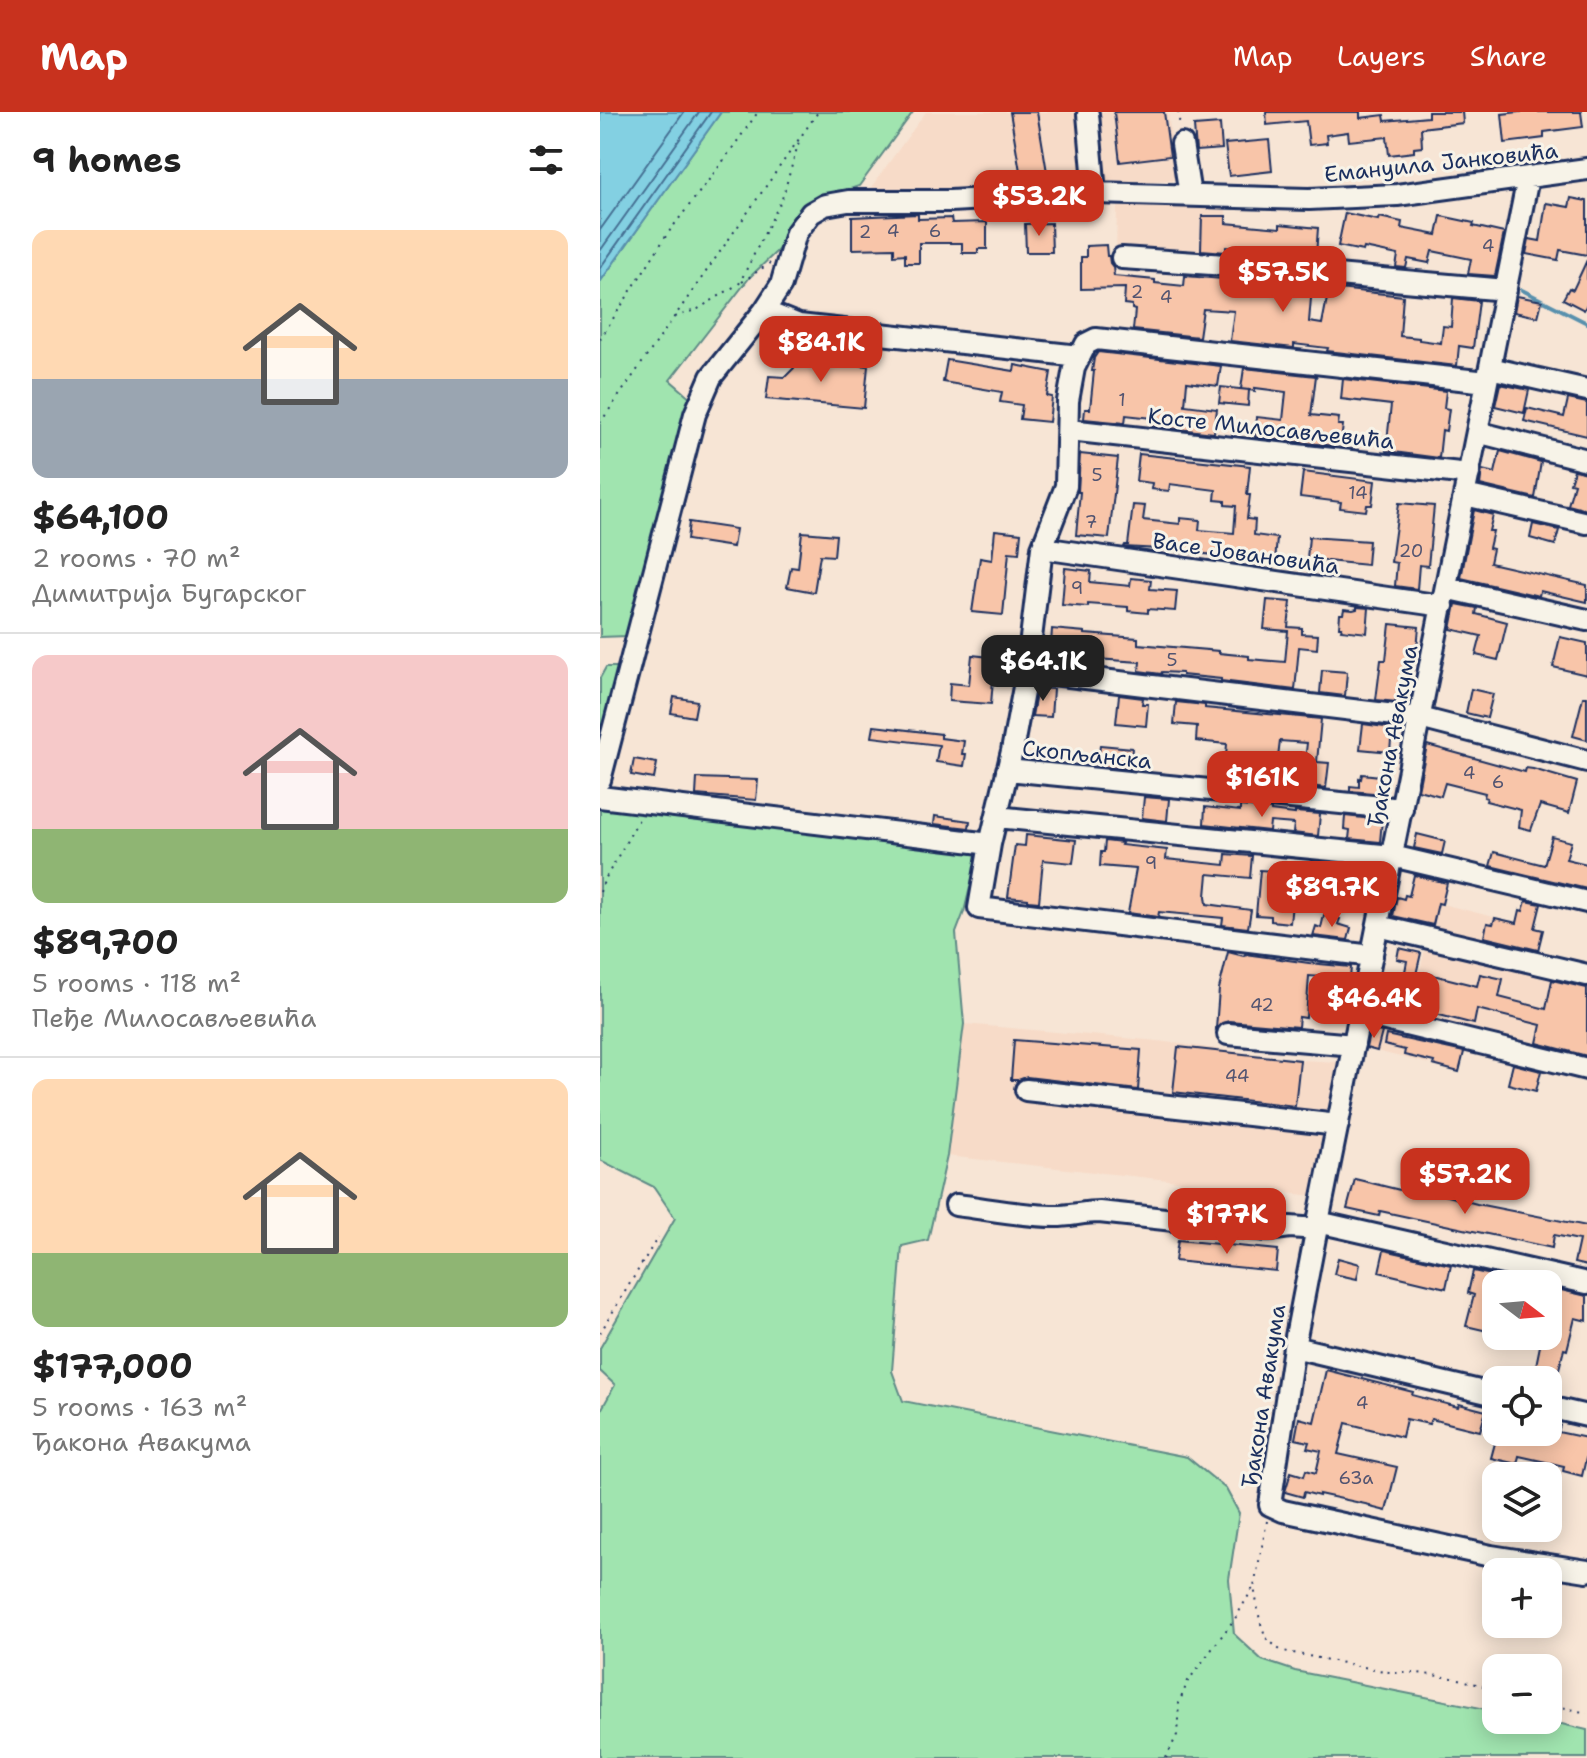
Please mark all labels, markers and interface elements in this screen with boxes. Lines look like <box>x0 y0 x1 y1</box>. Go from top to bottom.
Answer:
text: Map <box>40 31 128 82</box>
text: Map <box>1233 37 1293 75</box>
text: Layers <box>1337 37 1426 75</box>
text: Share <box>1470 37 1547 75</box>
street label: Емануила Јанковића <box>1323 136 1560 189</box>
text: 9 homes <box>32 137 181 183</box>
icon: filters <box>524 138 568 182</box>
pin: $53.2K <box>974 170 1104 238</box>
text: $53.2K <box>992 178 1086 213</box>
house number: 4 <box>887 219 899 243</box>
house number: 6 <box>929 219 941 243</box>
house number: 2 <box>859 220 871 244</box>
house number: 4 <box>1482 234 1494 258</box>
pin: $57.5K <box>1218 246 1348 314</box>
text: $57.5K <box>1237 254 1329 289</box>
house number: 2 <box>1131 280 1143 304</box>
icon: home <box>228 282 372 426</box>
house number: 4 <box>1160 285 1172 309</box>
pin: $84.1K <box>756 316 886 384</box>
text: $84.1K <box>777 324 865 359</box>
house number: 1 <box>1118 388 1126 412</box>
street label: Косте Милосављевића <box>1146 401 1396 456</box>
house number: 5 <box>1091 463 1103 487</box>
house number: 14 <box>1348 481 1368 505</box>
text: $64,100 <box>32 494 169 540</box>
house number: 7 <box>1085 510 1097 534</box>
street label: Васе Јовановића <box>1151 526 1341 581</box>
house number: 20 <box>1399 539 1423 563</box>
text: 2 rooms · 70 m² <box>32 540 241 575</box>
text: Димитрија Бугарског <box>32 575 306 610</box>
house number: 9 <box>1071 576 1083 600</box>
pin: $64.1K <box>978 635 1108 703</box>
street label: Ђакона Авакума <box>1361 642 1424 830</box>
text: $64.1K <box>999 643 1087 678</box>
house number: 5 <box>1166 648 1178 672</box>
icon: home <box>228 707 372 851</box>
street label: Скопљанска <box>1021 733 1153 776</box>
pin: $161K <box>1206 751 1318 819</box>
text: $161K <box>1225 759 1299 794</box>
house number: 4 <box>1463 761 1475 785</box>
house number: 6 <box>1492 770 1504 794</box>
house number: 9 <box>1145 851 1157 875</box>
pin: $89.7K <box>1267 861 1397 929</box>
text: $89.7K <box>1285 869 1379 904</box>
text: $89,700 <box>32 919 179 965</box>
text: 5 rooms · 118 m² <box>32 965 241 1000</box>
pin: $46.4K <box>1309 972 1439 1040</box>
text: $46.4K <box>1326 980 1422 1015</box>
house number: 42 <box>1250 993 1274 1017</box>
text: Пеђе Милосављевића <box>32 1000 316 1035</box>
house number: 44 <box>1225 1064 1249 1088</box>
icon: home <box>228 1131 372 1275</box>
pin: $57.2K <box>1400 1148 1530 1216</box>
text: $57.2K <box>1419 1156 1511 1191</box>
pin: $177K <box>1171 1188 1283 1256</box>
text: $177K <box>1186 1196 1268 1231</box>
north arrow <box>1482 1270 1562 1350</box>
map controls <box>1482 1270 1562 1734</box>
street label: Ђакона Авакума <box>1235 1302 1292 1490</box>
text: $177,000 <box>32 1343 193 1389</box>
button: locate <box>1482 1366 1562 1446</box>
text: 5 rooms · 163 m² <box>32 1389 247 1424</box>
house number: 4 <box>1356 1391 1368 1415</box>
text: Ђакона Авакума <box>32 1424 251 1459</box>
button: layers <box>1482 1462 1562 1542</box>
house number: 63a <box>1339 1466 1373 1490</box>
button: + <box>1482 1558 1562 1638</box>
button: − <box>1482 1654 1562 1734</box>

